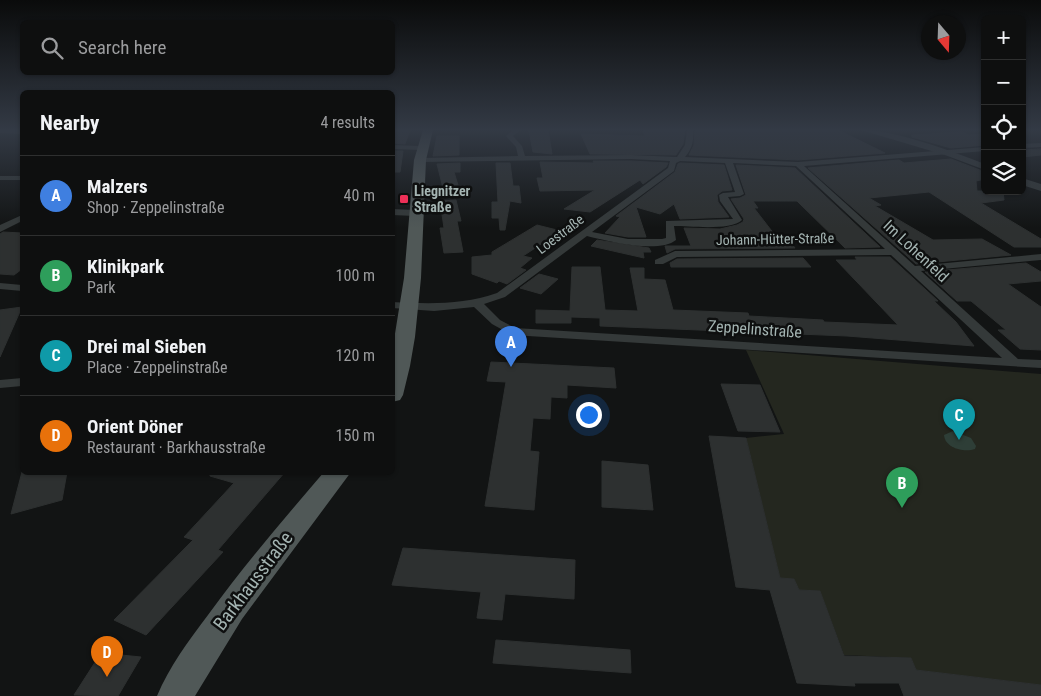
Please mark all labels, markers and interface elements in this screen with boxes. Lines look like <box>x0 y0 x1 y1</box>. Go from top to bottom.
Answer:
north arrow <box>921 15 966 60</box>
map controls <box>981 15 1026 195</box>
button: + <box>981 15 1026 60</box>
search box <box>20 20 395 75</box>
icon: search <box>38 34 66 62</box>
text: Search here <box>78 36 166 59</box>
button: − <box>981 60 1026 105</box>
button: locate <box>981 105 1026 150</box>
text: Nearby <box>40 111 99 135</box>
text: 4 results <box>320 113 375 132</box>
button: layers <box>981 150 1026 195</box>
text: Malzers <box>87 175 148 198</box>
place label: Liegnitzer Straße <box>414 183 471 215</box>
text: A <box>51 186 61 205</box>
text: 40 m <box>343 186 375 205</box>
marker: Liegnitzer Straße <box>398 193 410 205</box>
text: Shop · Zeppelinstraße <box>87 198 224 217</box>
street label: Loestraße <box>533 211 587 257</box>
street label: Im Lohenfeld <box>879 216 953 286</box>
street label: Johann-Hütter-Straße <box>716 230 835 248</box>
text: Klinikpark <box>87 255 164 278</box>
text: B <box>52 266 60 285</box>
text: 100 m <box>336 266 375 285</box>
text: Park <box>87 278 116 297</box>
street label: Zeppelinstraße <box>707 316 803 342</box>
pin: A <box>495 326 527 367</box>
text: Drei mal Sieben <box>87 335 206 358</box>
text: C <box>51 346 61 365</box>
text: 120 m <box>336 346 375 365</box>
text: Place · Zeppelinstraße <box>87 358 228 377</box>
pin: C <box>943 399 975 440</box>
your location <box>576 402 602 428</box>
text: Orient Döner <box>87 415 183 438</box>
text: D <box>51 426 61 445</box>
text: 150 m <box>336 426 375 445</box>
text: Restaurant · Barkhausstraße <box>87 438 265 457</box>
pin: B <box>886 467 918 508</box>
street label: Barkhausstraße <box>208 527 298 635</box>
pin: D <box>91 636 123 677</box>

